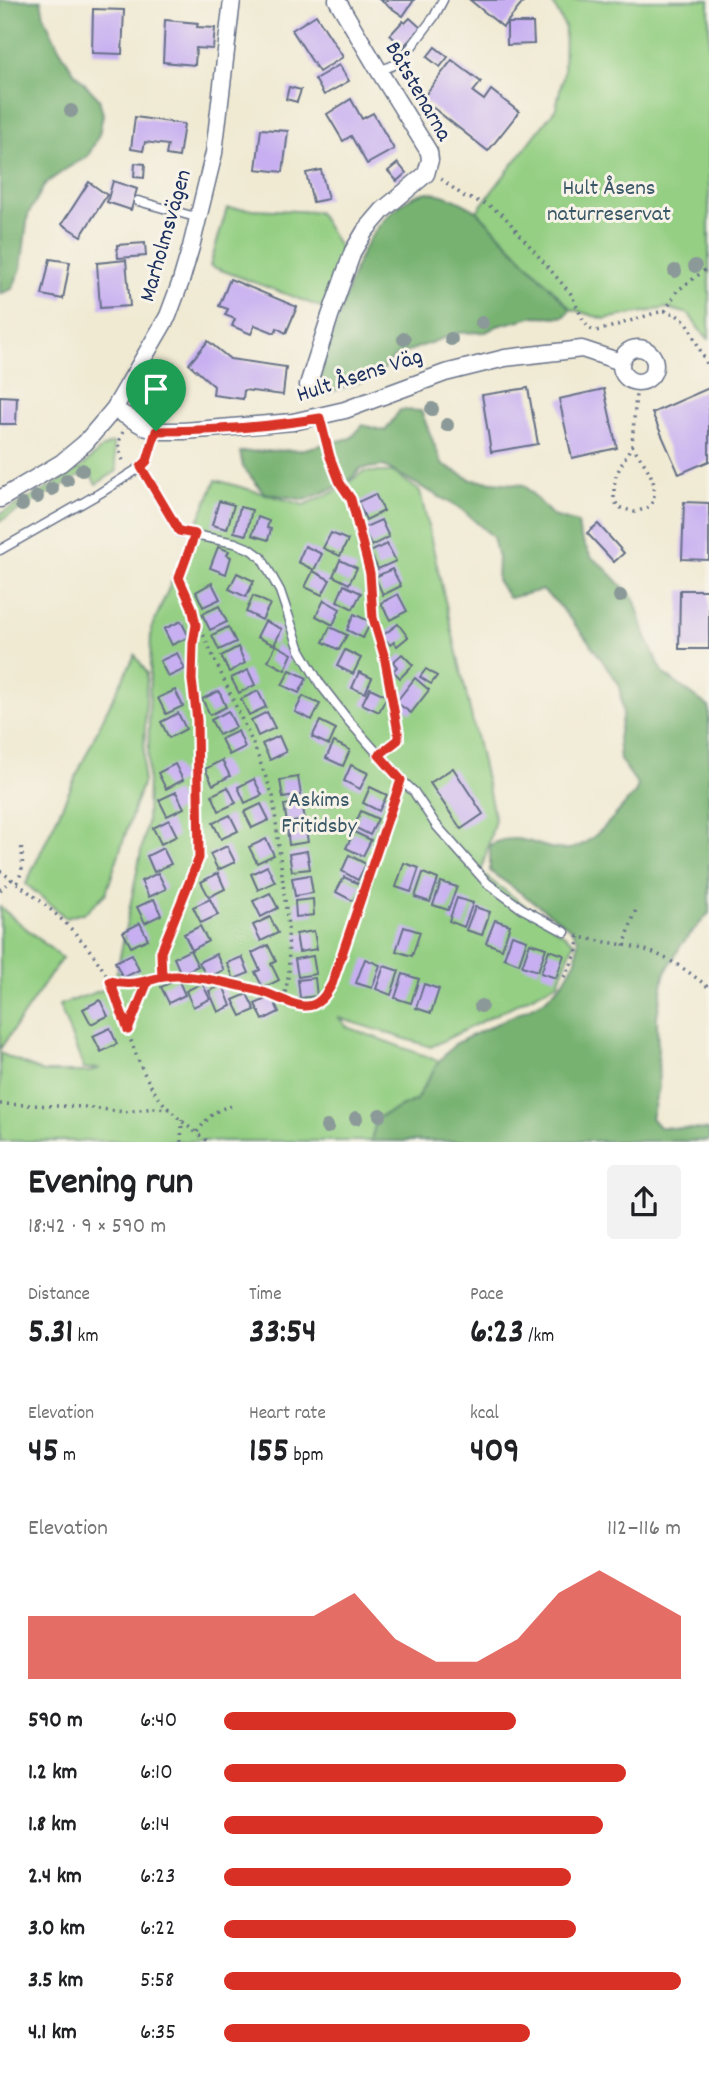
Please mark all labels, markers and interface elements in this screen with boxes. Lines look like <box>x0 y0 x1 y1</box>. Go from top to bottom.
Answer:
street label: Båtstenarna <box>375 36 460 149</box>
street label: Marholmsvägen <box>132 166 202 306</box>
park label: Hult Åsens naturreservat <box>547 173 671 232</box>
street label: Hult Åsens Väg <box>293 341 427 413</box>
pin <box>126 359 186 431</box>
icon: arrive <box>137 370 175 408</box>
park label: Askims Fritidsby <box>281 785 357 844</box>
text: Evening run <box>28 1157 193 1212</box>
button: share <box>607 1165 681 1239</box>
text: 18:42 · 9 × 590 m <box>28 1211 166 1244</box>
text: Distance <box>28 1282 90 1309</box>
text: Time <box>249 1282 282 1309</box>
text: Pace <box>470 1282 504 1309</box>
text: 5.31 <box>28 1309 73 1359</box>
text: 33:54 <box>249 1309 317 1359</box>
text: 6:23 <box>470 1309 524 1359</box>
text: km <box>73 1324 98 1351</box>
text: /km <box>524 1324 554 1351</box>
text: Elevation <box>28 1401 94 1428</box>
text: Heart rate <box>249 1401 326 1428</box>
text: kcal <box>470 1401 499 1428</box>
text: 45 <box>28 1428 59 1478</box>
text: 155 <box>249 1428 289 1478</box>
text: 409 <box>470 1428 520 1478</box>
text: m <box>59 1443 76 1470</box>
text: bpm <box>289 1443 323 1470</box>
text: Elevation <box>28 1513 108 1546</box>
text: 112–116 m <box>607 1513 681 1546</box>
text: 590 m <box>28 1705 83 1738</box>
text: 6:40 <box>140 1705 177 1738</box>
text: 1.2 km <box>28 1757 77 1790</box>
text: 6:10 <box>140 1757 173 1790</box>
text: 1.8 km <box>28 1809 77 1842</box>
text: 6:14 <box>140 1809 170 1842</box>
text: 2.4 km <box>28 1861 82 1894</box>
text: 6:23 <box>140 1861 175 1894</box>
text: 3.0 km <box>28 1913 85 1946</box>
text: 6:22 <box>140 1913 175 1946</box>
text: 3.5 km <box>28 1965 83 1998</box>
text: 5:58 <box>140 1965 174 1998</box>
text: 4.1 km <box>28 2017 77 2050</box>
text: 6:35 <box>140 2017 176 2050</box>

